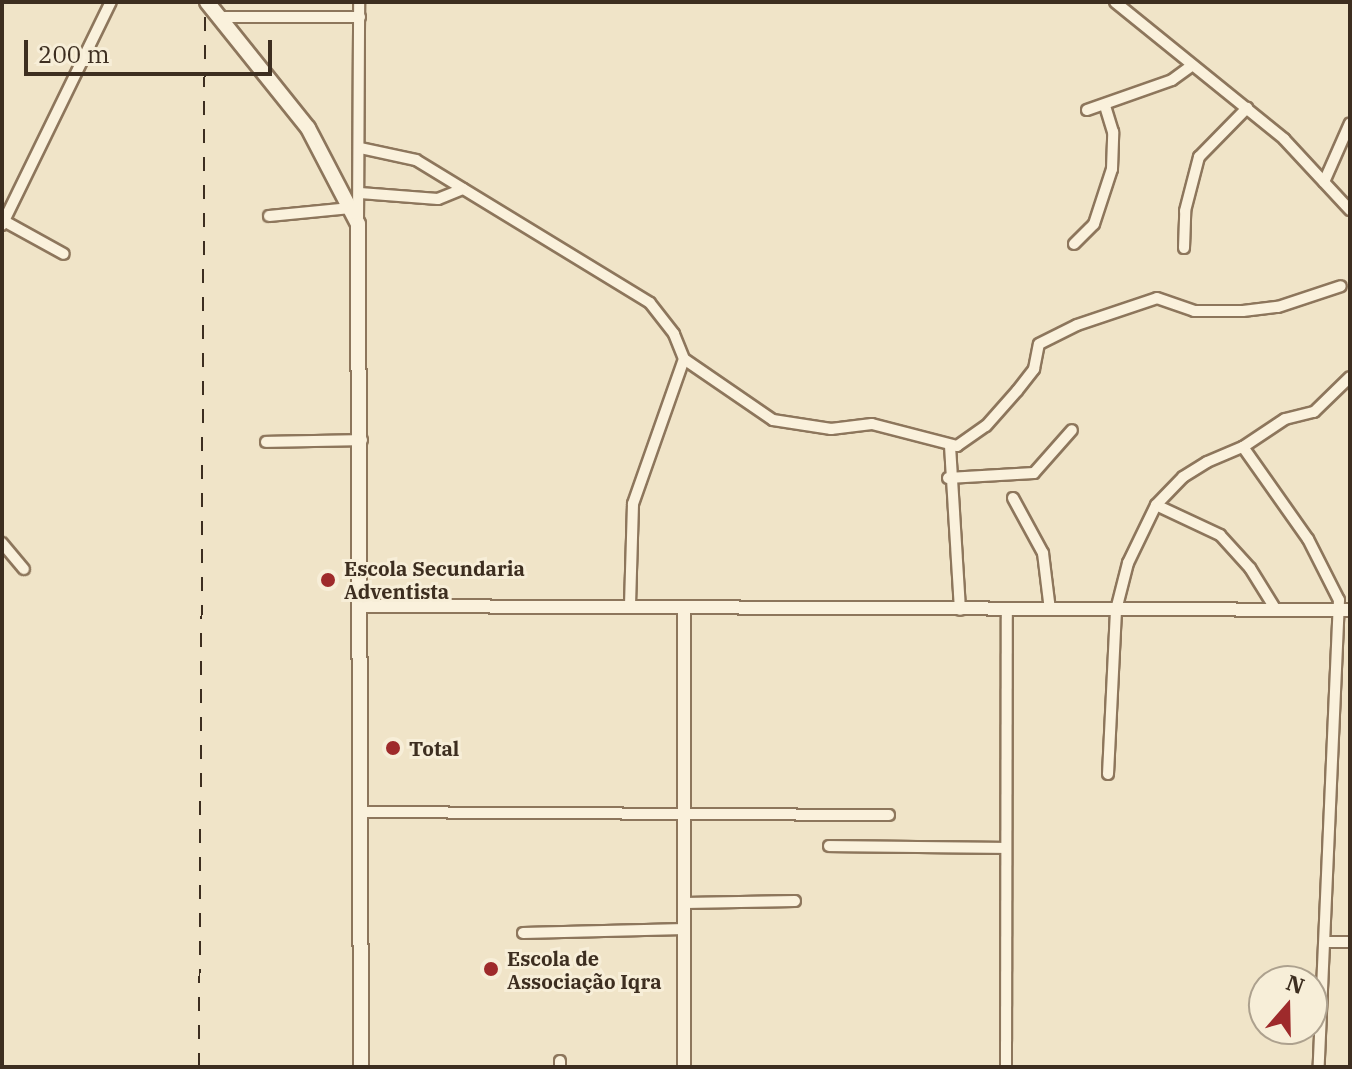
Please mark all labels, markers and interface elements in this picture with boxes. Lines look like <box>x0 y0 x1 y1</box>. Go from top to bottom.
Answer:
scale bar <box>28 24 276 74</box>
text: 200 m <box>38 38 110 70</box>
place label: Escola Secundaria Adventista <box>344 556 525 603</box>
marker: Escola Secundaria Adventista <box>319 571 337 589</box>
place label: Total <box>409 736 459 760</box>
marker: Total <box>384 739 402 757</box>
place label: Escola de Associação Iqra <box>507 946 662 993</box>
marker: Escola de Associação Iqra <box>482 960 500 978</box>
north arrow <box>1248 965 1328 1045</box>
text: N <box>1283 967 1309 1000</box>

